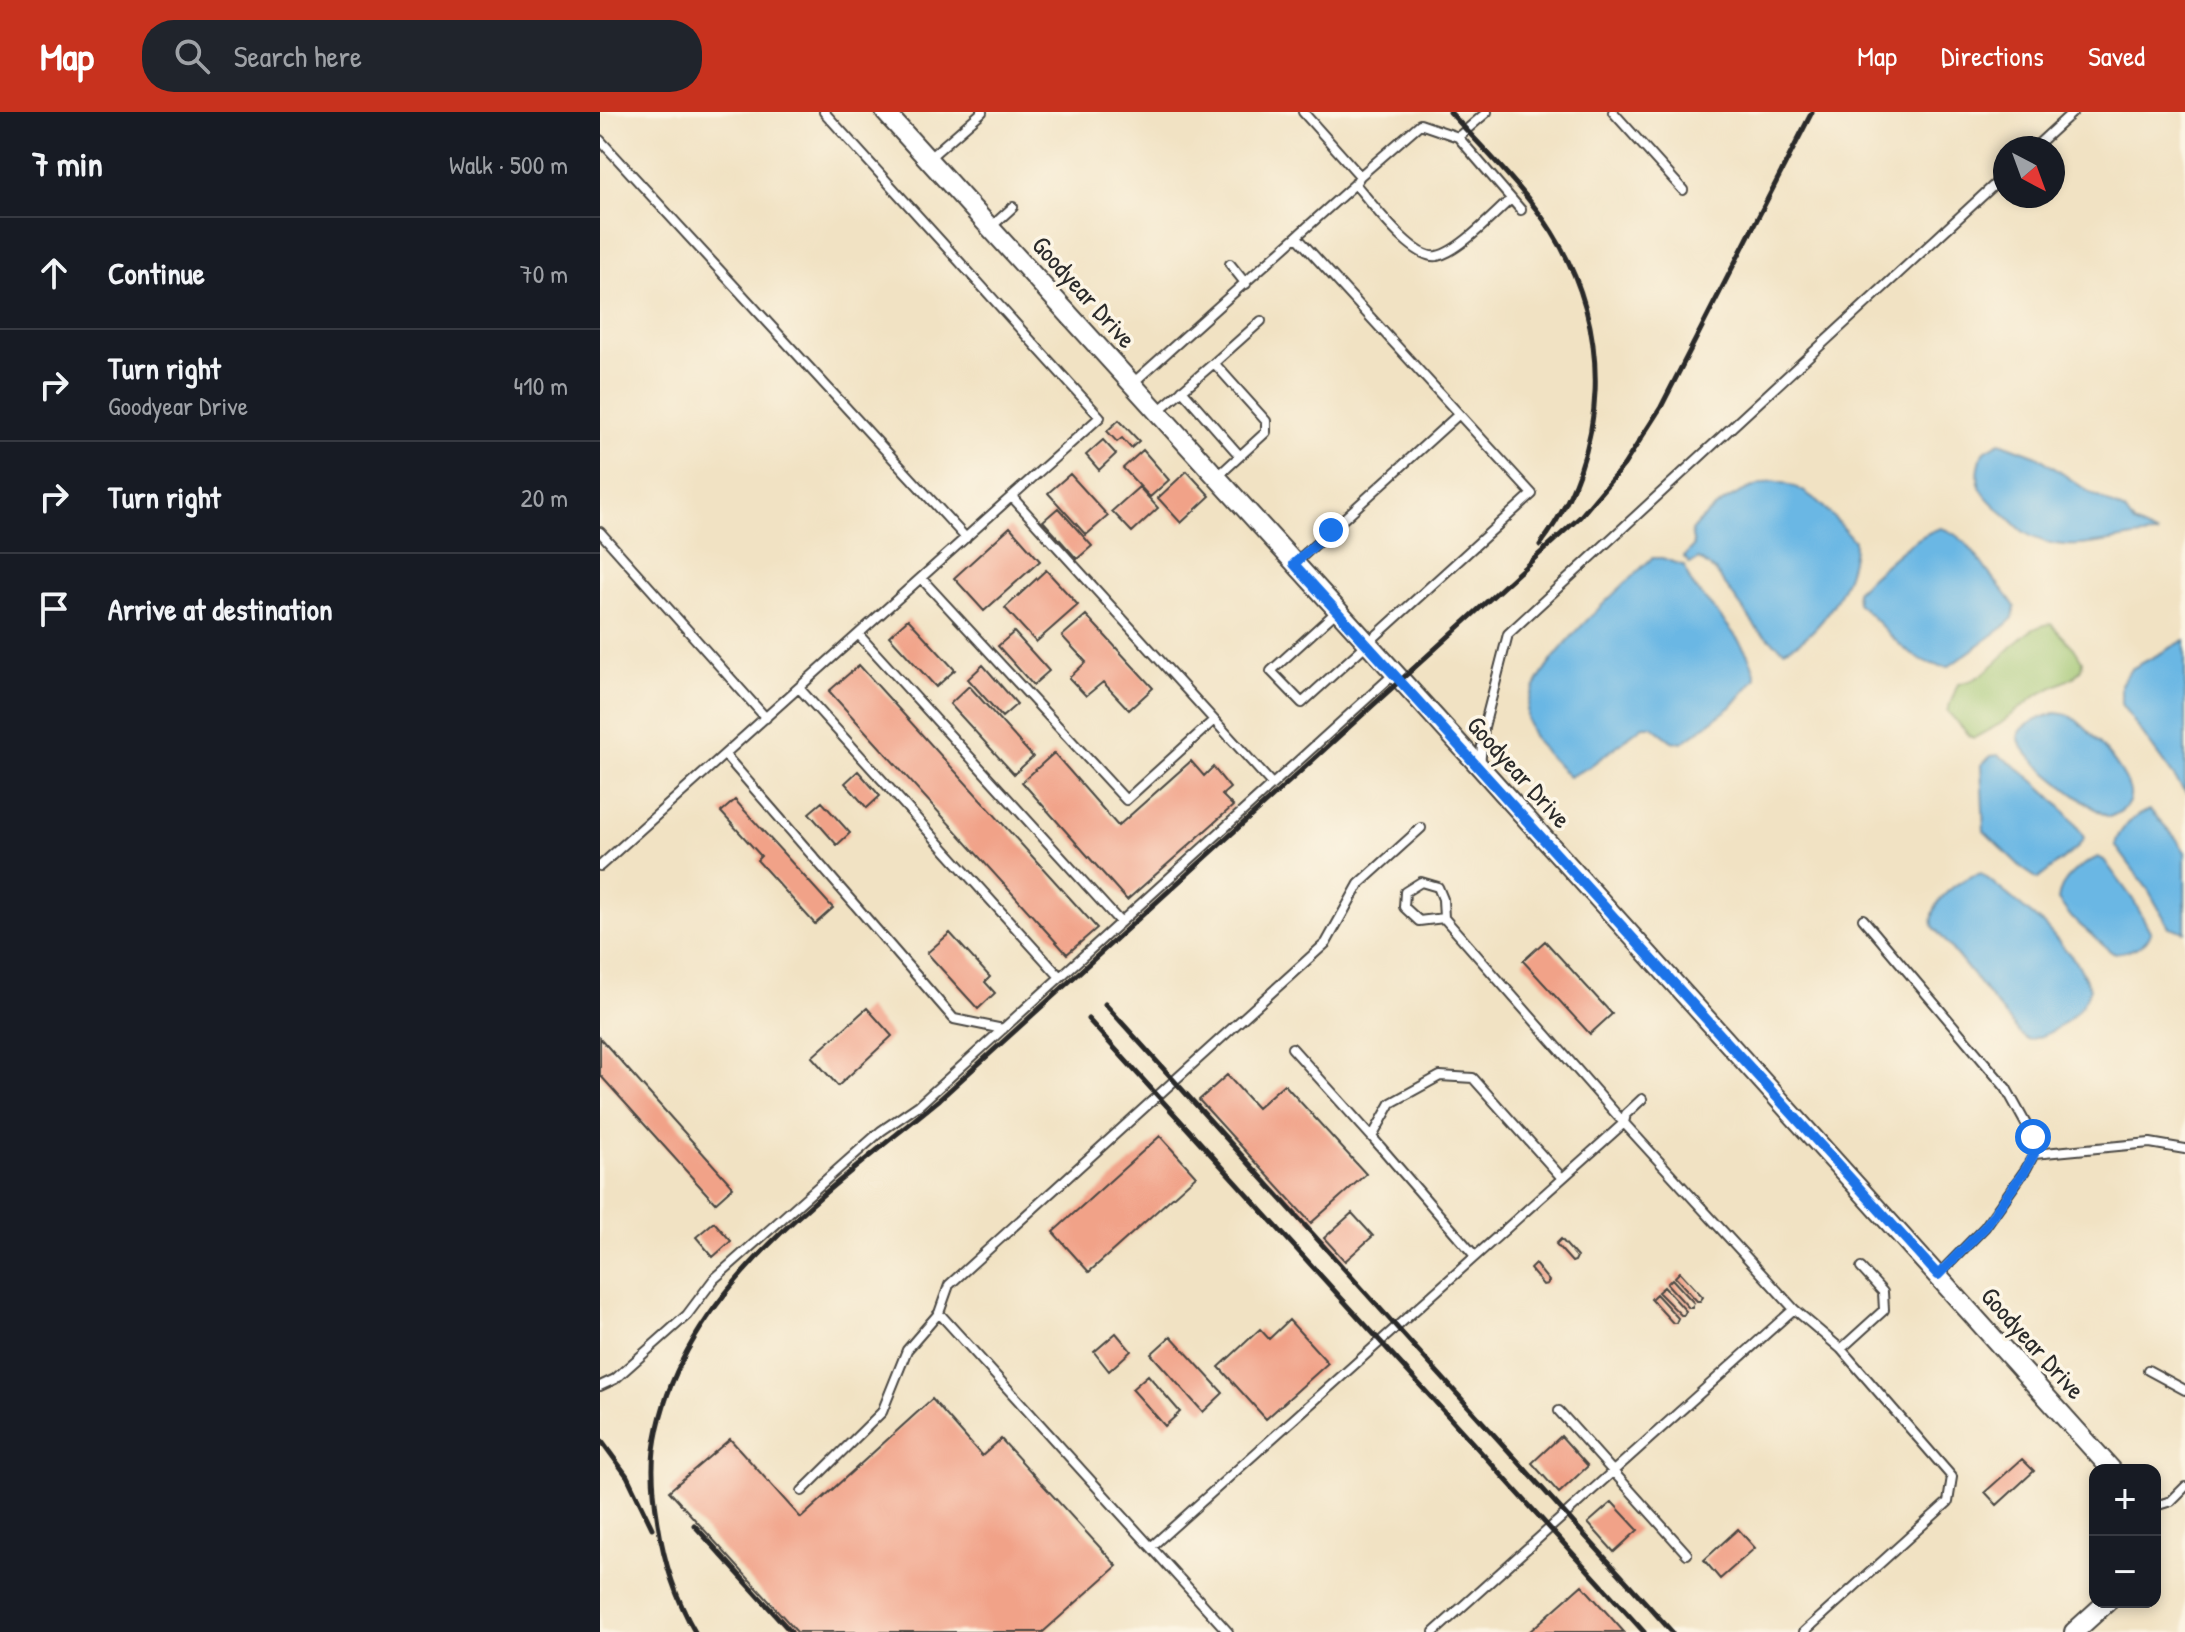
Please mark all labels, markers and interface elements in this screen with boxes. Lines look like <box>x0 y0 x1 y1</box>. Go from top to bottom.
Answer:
search box <box>142 20 702 92</box>
text: Map <box>40 30 94 82</box>
icon: search <box>170 34 214 78</box>
text: Search here <box>234 36 362 76</box>
text: Map <box>1857 37 1897 75</box>
text: Directions <box>1941 37 2044 75</box>
text: Saved <box>2088 37 2145 75</box>
north arrow <box>1993 136 2065 208</box>
text: 7 min <box>32 141 103 187</box>
text: Walk · 500 m <box>449 147 568 182</box>
street label: Goodyear Drive <box>1025 228 1144 355</box>
icon: ahead <box>32 251 76 295</box>
text: Continue <box>108 253 205 293</box>
text: 70 m <box>520 256 568 291</box>
text: Turn right <box>108 348 221 388</box>
icon: right <box>32 363 76 407</box>
text: 410 m <box>514 368 568 403</box>
text: Goodyear Drive <box>108 388 248 423</box>
icon: right <box>32 475 76 519</box>
text: Turn right <box>108 477 221 517</box>
text: 20 m <box>521 480 568 515</box>
route end <box>1313 512 1349 548</box>
icon: arrive <box>32 587 76 631</box>
text: Arrive at destination <box>108 589 333 629</box>
street label: Goodyear Drive <box>1460 708 1579 835</box>
route start <box>2015 1119 2051 1155</box>
street label: Goodyear Drive <box>1974 1279 2093 1406</box>
map controls <box>2089 1464 2161 1608</box>
button: + <box>2089 1464 2161 1536</box>
button: − <box>2089 1536 2161 1608</box>

